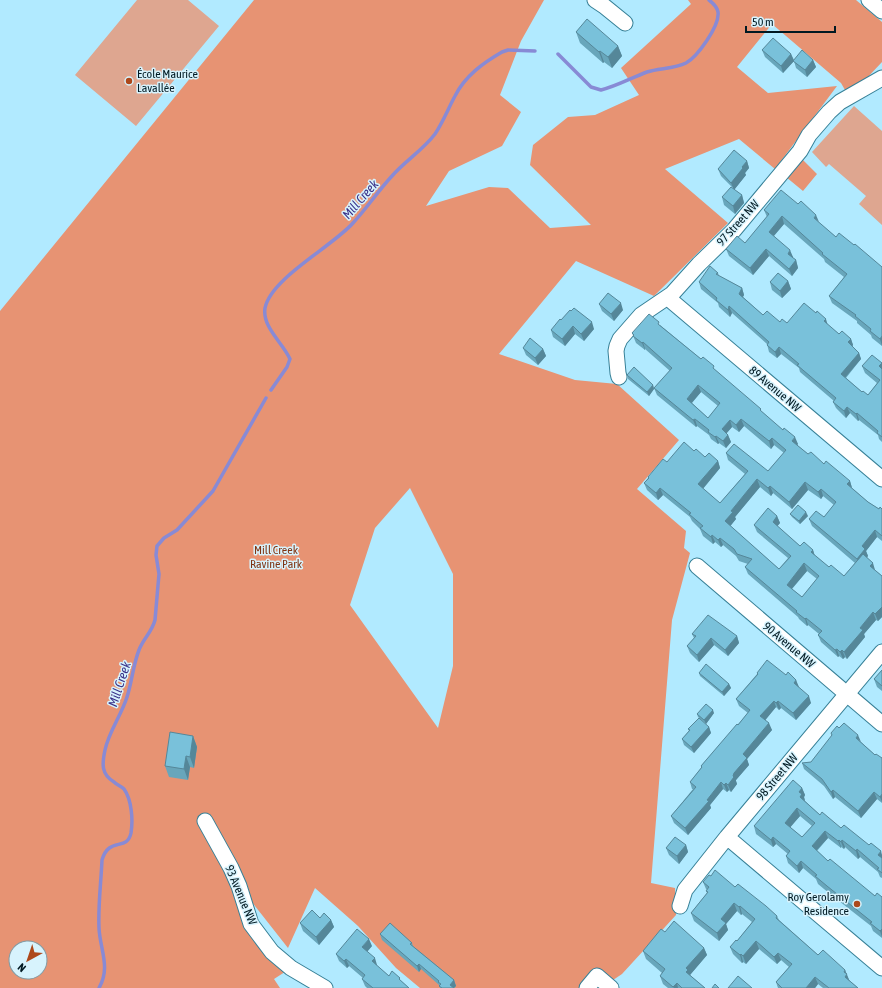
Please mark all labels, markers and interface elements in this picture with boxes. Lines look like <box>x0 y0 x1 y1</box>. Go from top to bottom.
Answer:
scale bar <box>746 8 835 34</box>
text: 50 m <box>752 15 774 29</box>
place label: École Maurice Lavallée <box>137 67 198 95</box>
marker: École Maurice Lavallée <box>124 76 134 86</box>
water label: Mill Creek <box>339 176 382 222</box>
street label: 97 Street NW <box>714 197 762 249</box>
street label: 89 Avenue NW <box>746 363 804 415</box>
park label: Mill Creek Ravine Park <box>250 543 303 571</box>
street label: 90 Avenue NW <box>760 619 818 671</box>
water label: Mill Creek <box>105 659 134 709</box>
street label: 98 Street NW <box>753 751 801 803</box>
street label: 93 Avenue NW <box>222 863 260 927</box>
place label: Roy Gerolamy Residence <box>788 890 849 918</box>
marker: Roy Gerolamy Residence <box>852 899 862 909</box>
north arrow <box>8 940 48 980</box>
text: N <box>15 961 28 974</box>

